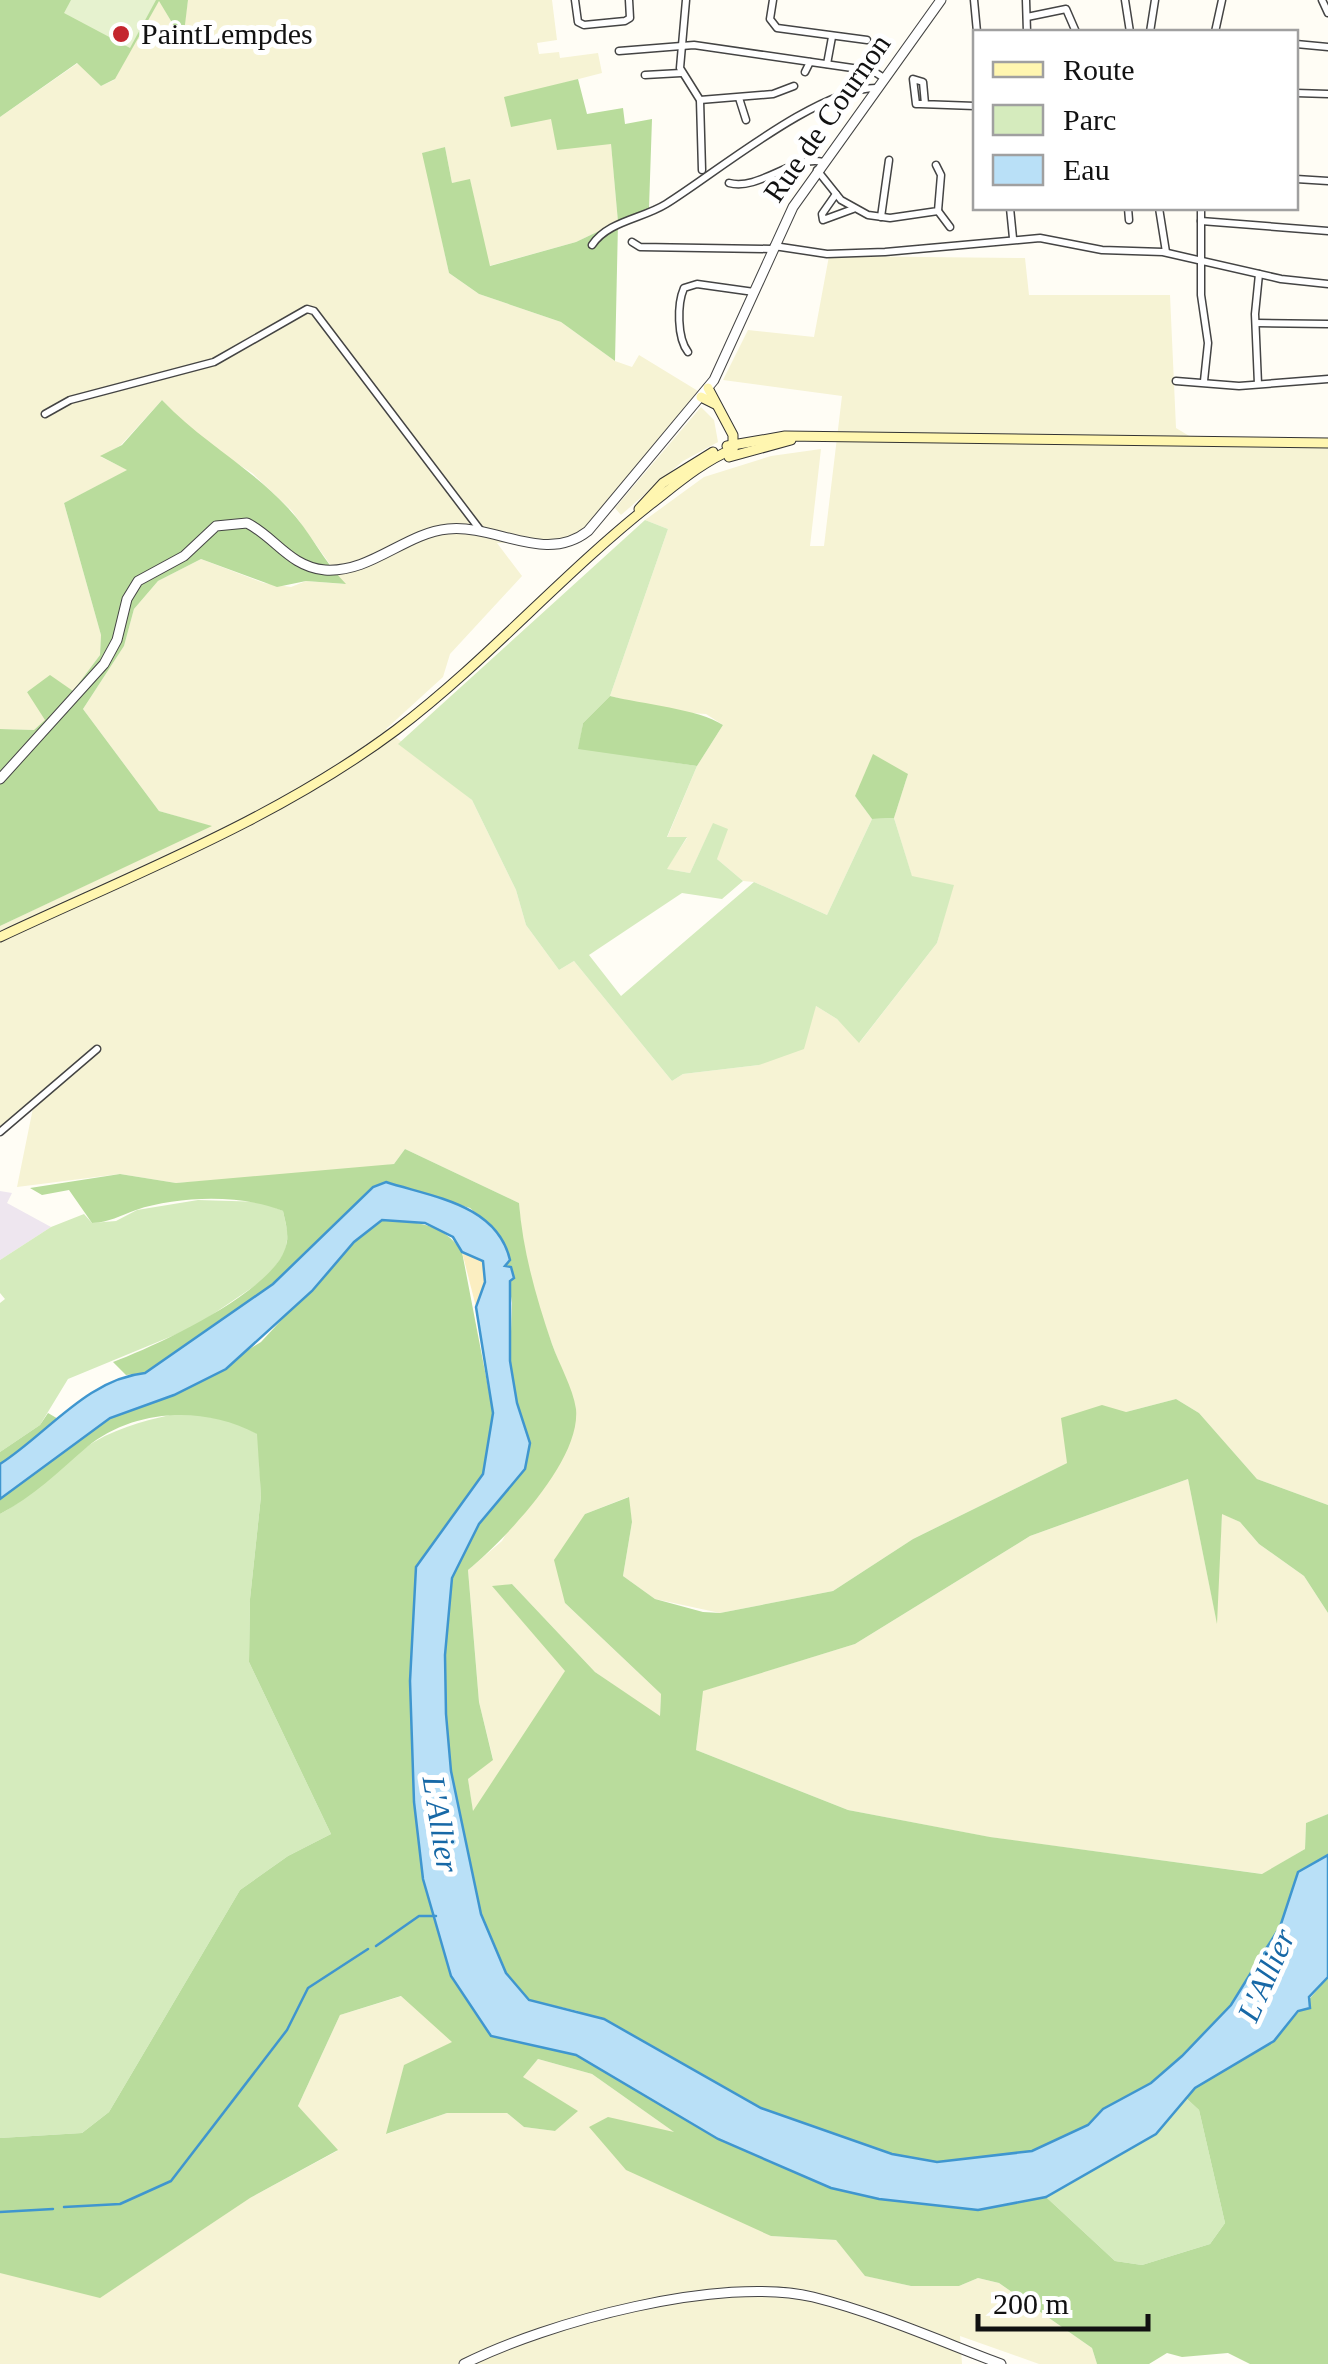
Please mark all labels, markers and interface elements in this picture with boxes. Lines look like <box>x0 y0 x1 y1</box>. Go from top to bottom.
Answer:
place label: PaintLempdes <box>141 17 313 50</box>
marker: PaintLempdes <box>110 23 132 45</box>
street label: Rue de Cournon <box>757 28 897 208</box>
legend <box>973 30 1298 210</box>
text: Route <box>1063 53 1135 86</box>
text: Parc <box>1063 103 1116 136</box>
text: Eau <box>1063 153 1110 186</box>
water label: L'Allier <box>415 1772 466 1876</box>
water label: L'Allier <box>1229 1923 1302 2028</box>
scale bar <box>978 2269 1148 2331</box>
text: 200 m <box>993 2287 1069 2320</box>

